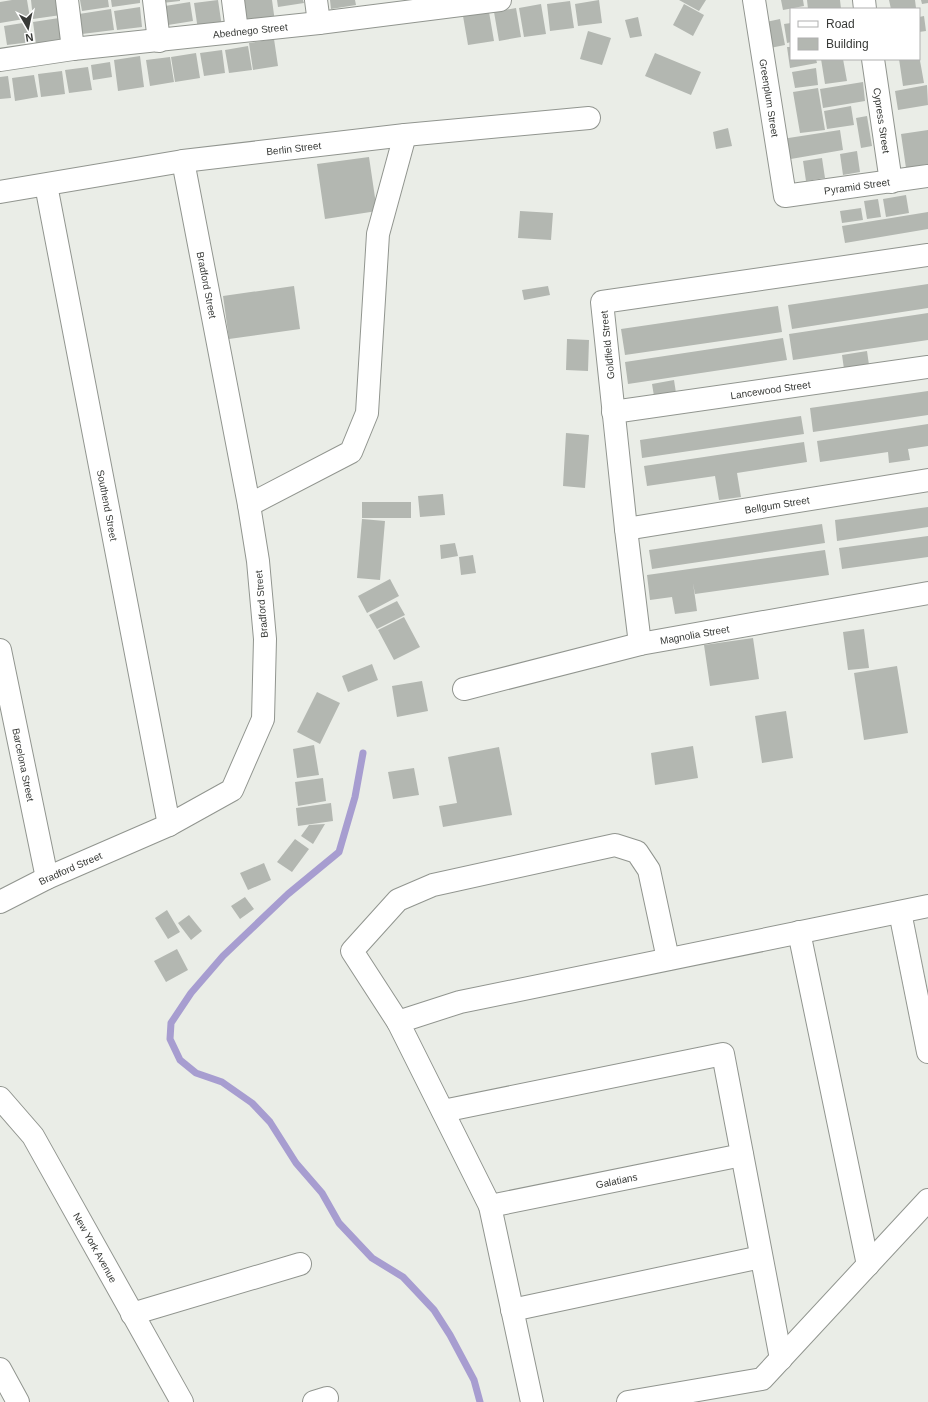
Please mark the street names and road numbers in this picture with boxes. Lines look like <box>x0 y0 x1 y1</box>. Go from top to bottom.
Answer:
street label: Abednego Street <box>212 21 288 40</box>
street label: Greenplum Street <box>757 58 781 138</box>
street label: Cypress Street <box>871 87 892 154</box>
street label: Berlin Street <box>266 140 322 157</box>
street label: Pyramid Street <box>823 176 891 196</box>
street label: Bradford Street <box>195 251 218 320</box>
street label: Goldfield Street <box>598 310 617 380</box>
street label: Lancewood Street <box>730 379 811 401</box>
street label: Southend Street <box>95 469 119 542</box>
street label: Bellgum Street <box>744 494 811 516</box>
street label: Bradford Street <box>253 569 270 638</box>
street label: Magnolia Street <box>659 623 730 646</box>
street label: Barcelona Street <box>10 727 36 803</box>
street label: Bradford Street <box>37 850 104 887</box>
street label: Galatians <box>595 1171 638 1190</box>
street label: New York Avenue <box>71 1211 119 1285</box>

